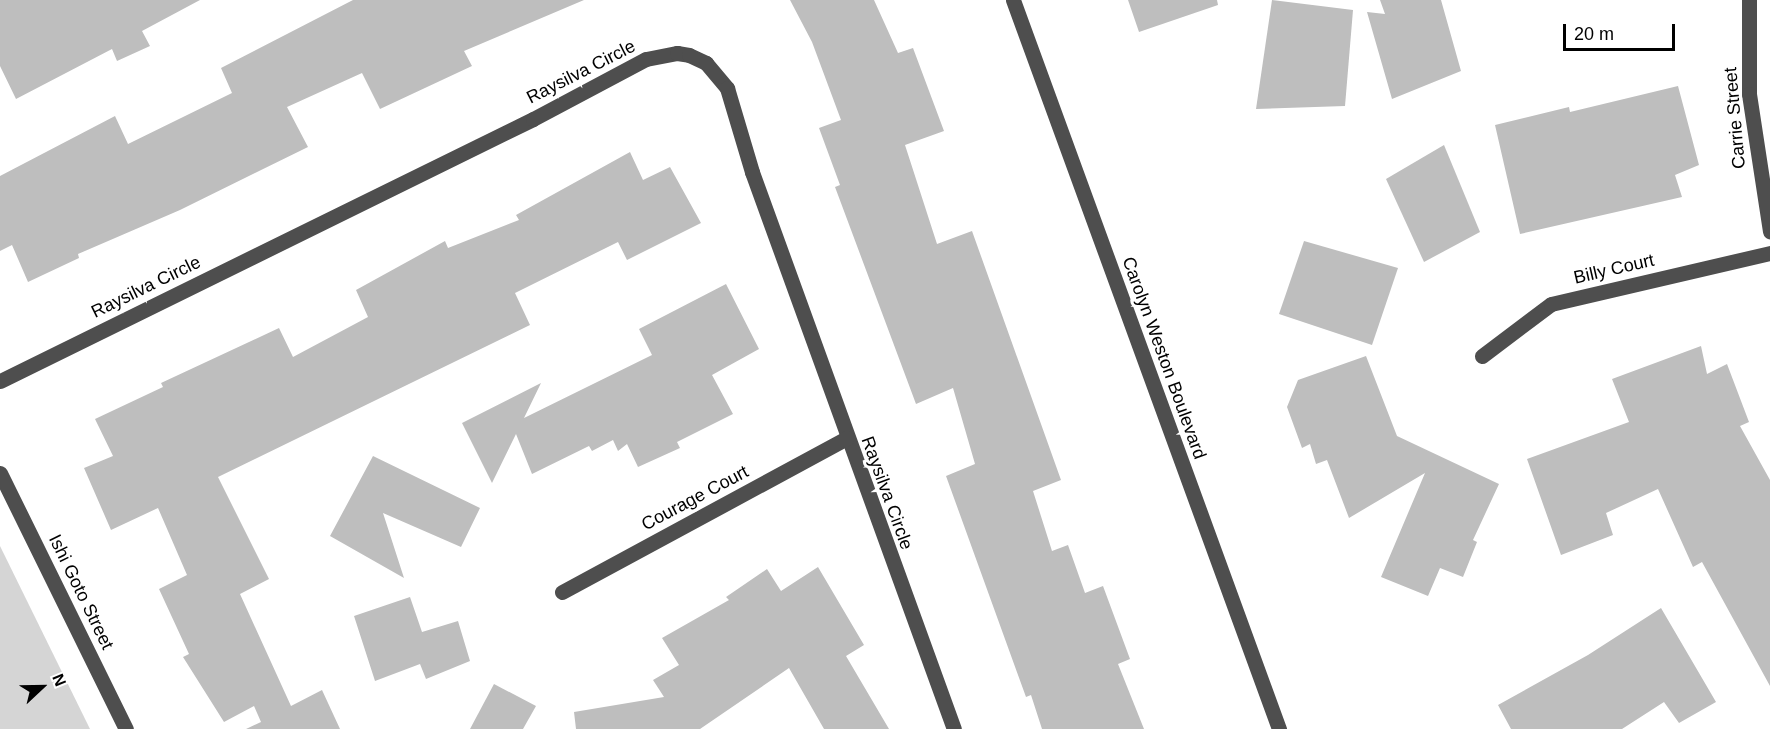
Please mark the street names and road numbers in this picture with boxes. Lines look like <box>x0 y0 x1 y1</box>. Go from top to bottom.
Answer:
street label: Raysilva Circle <box>523 35 639 109</box>
street label: Carrie Street <box>1720 66 1750 170</box>
street label: Billy Court <box>1572 249 1656 289</box>
street label: Raysilva Circle <box>88 251 204 323</box>
street label: Carolyn Weston Boulevard <box>1117 254 1211 462</box>
street label: Raysilva Circle <box>856 433 918 553</box>
street label: Courage Court <box>638 461 752 535</box>
street label: Ishi Goto Street <box>44 531 118 653</box>

